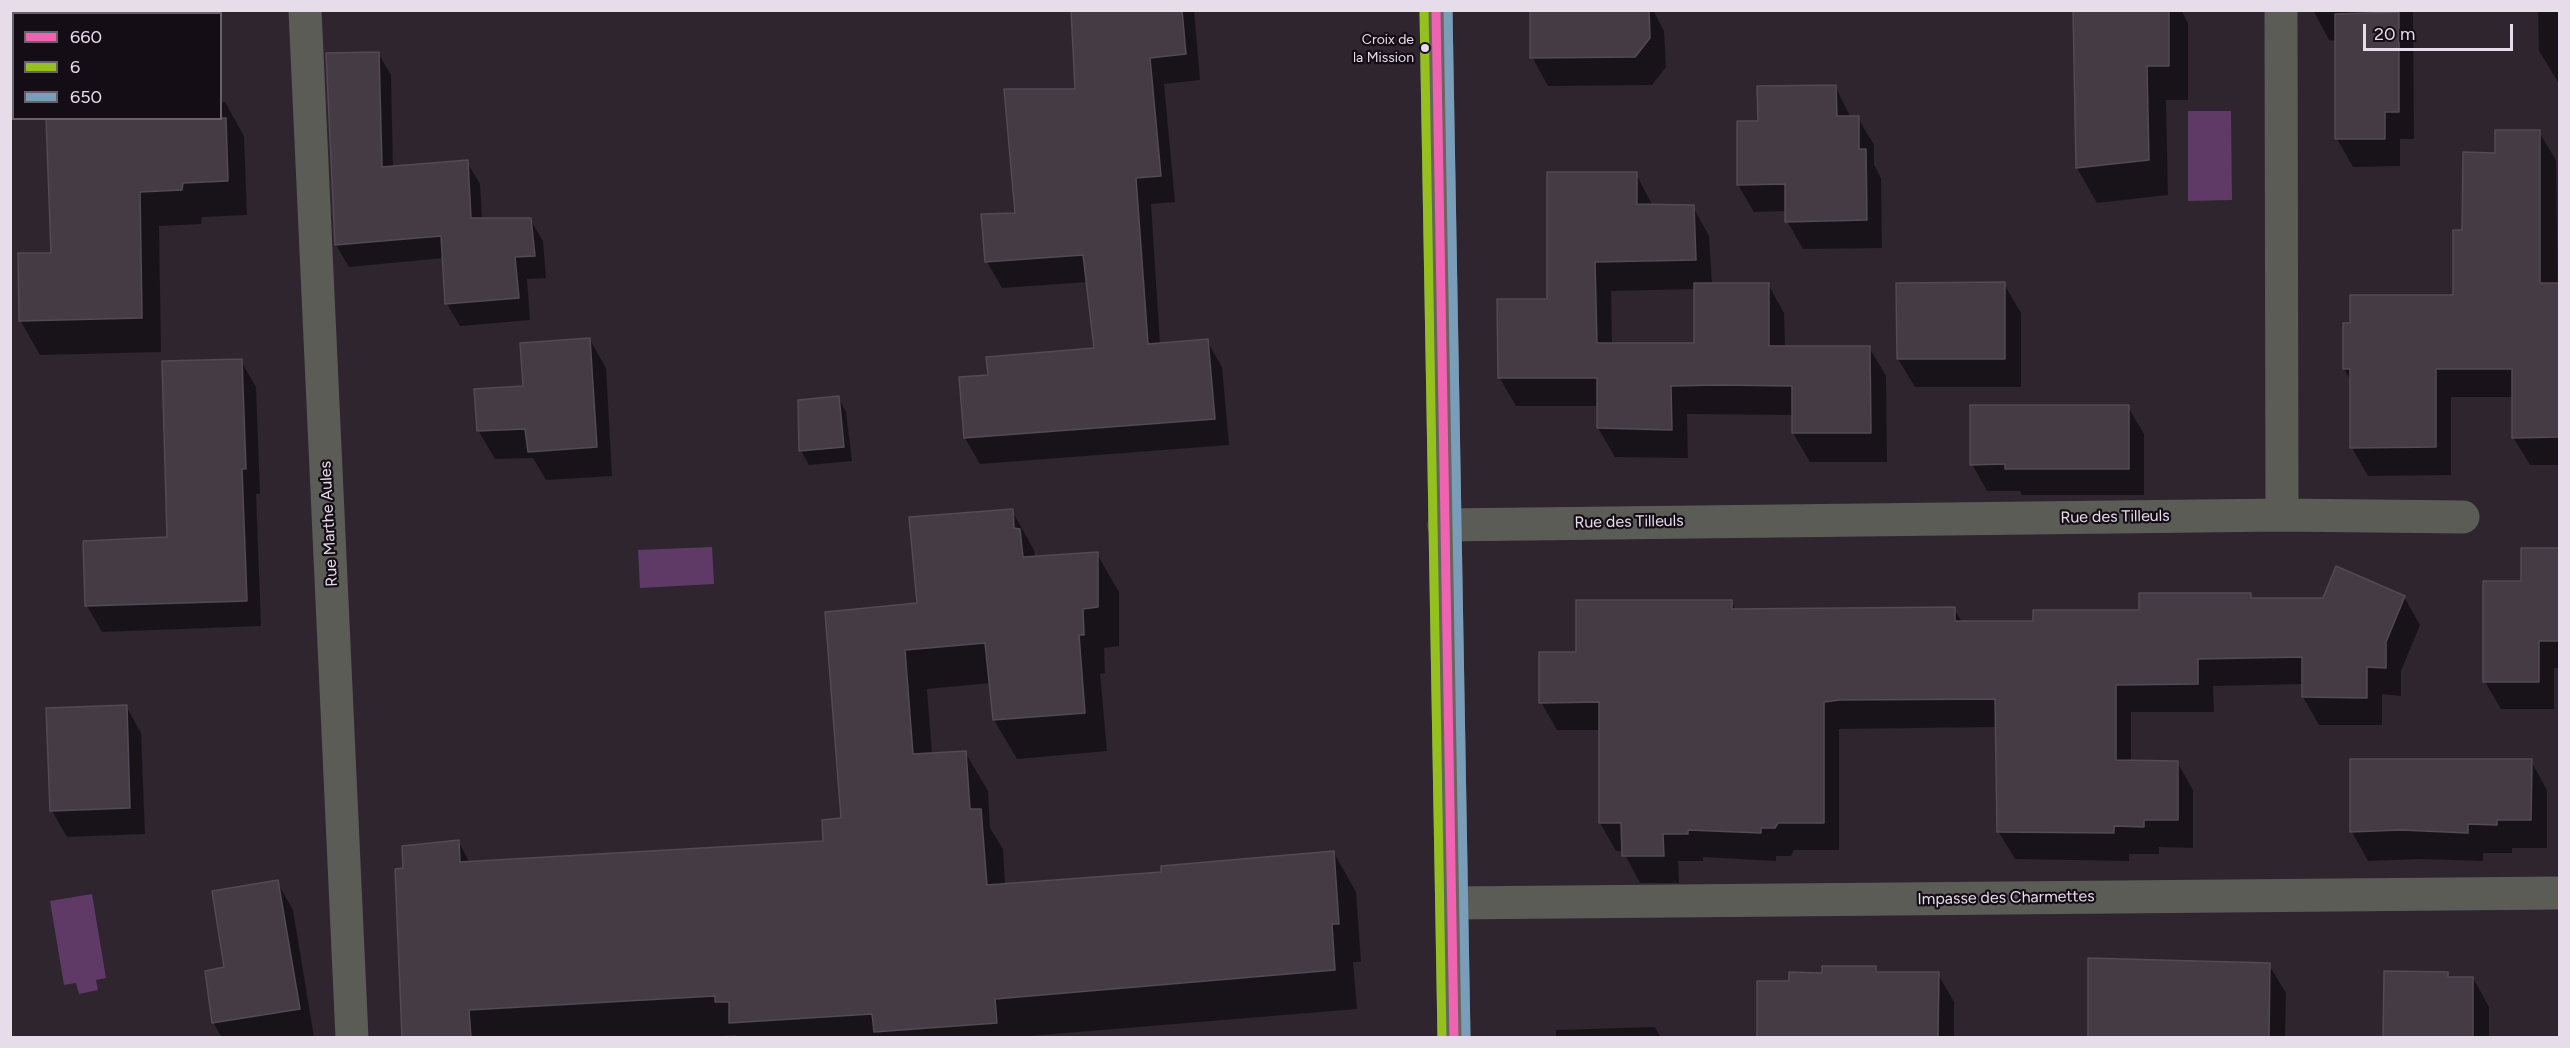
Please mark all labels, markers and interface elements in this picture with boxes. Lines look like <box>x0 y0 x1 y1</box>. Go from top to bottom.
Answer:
legend <box>12 12 222 120</box>
scale bar <box>2366 12 2516 50</box>
text: 20 m <box>2374 23 2415 45</box>
text: 660 <box>70 26 102 48</box>
place label: Croix de la Mission <box>1353 32 1414 64</box>
marker: Croix de la Mission <box>1419 42 1431 54</box>
text: 6 <box>70 56 80 78</box>
text: 650 <box>70 86 102 108</box>
street label: Rue Marthe Aules <box>316 461 342 587</box>
street label: Rue des Tilleuls <box>2060 506 2170 528</box>
street label: Rue des Tilleuls <box>1574 511 1684 533</box>
street label: Impasse des Charmettes <box>1917 887 2095 909</box>

